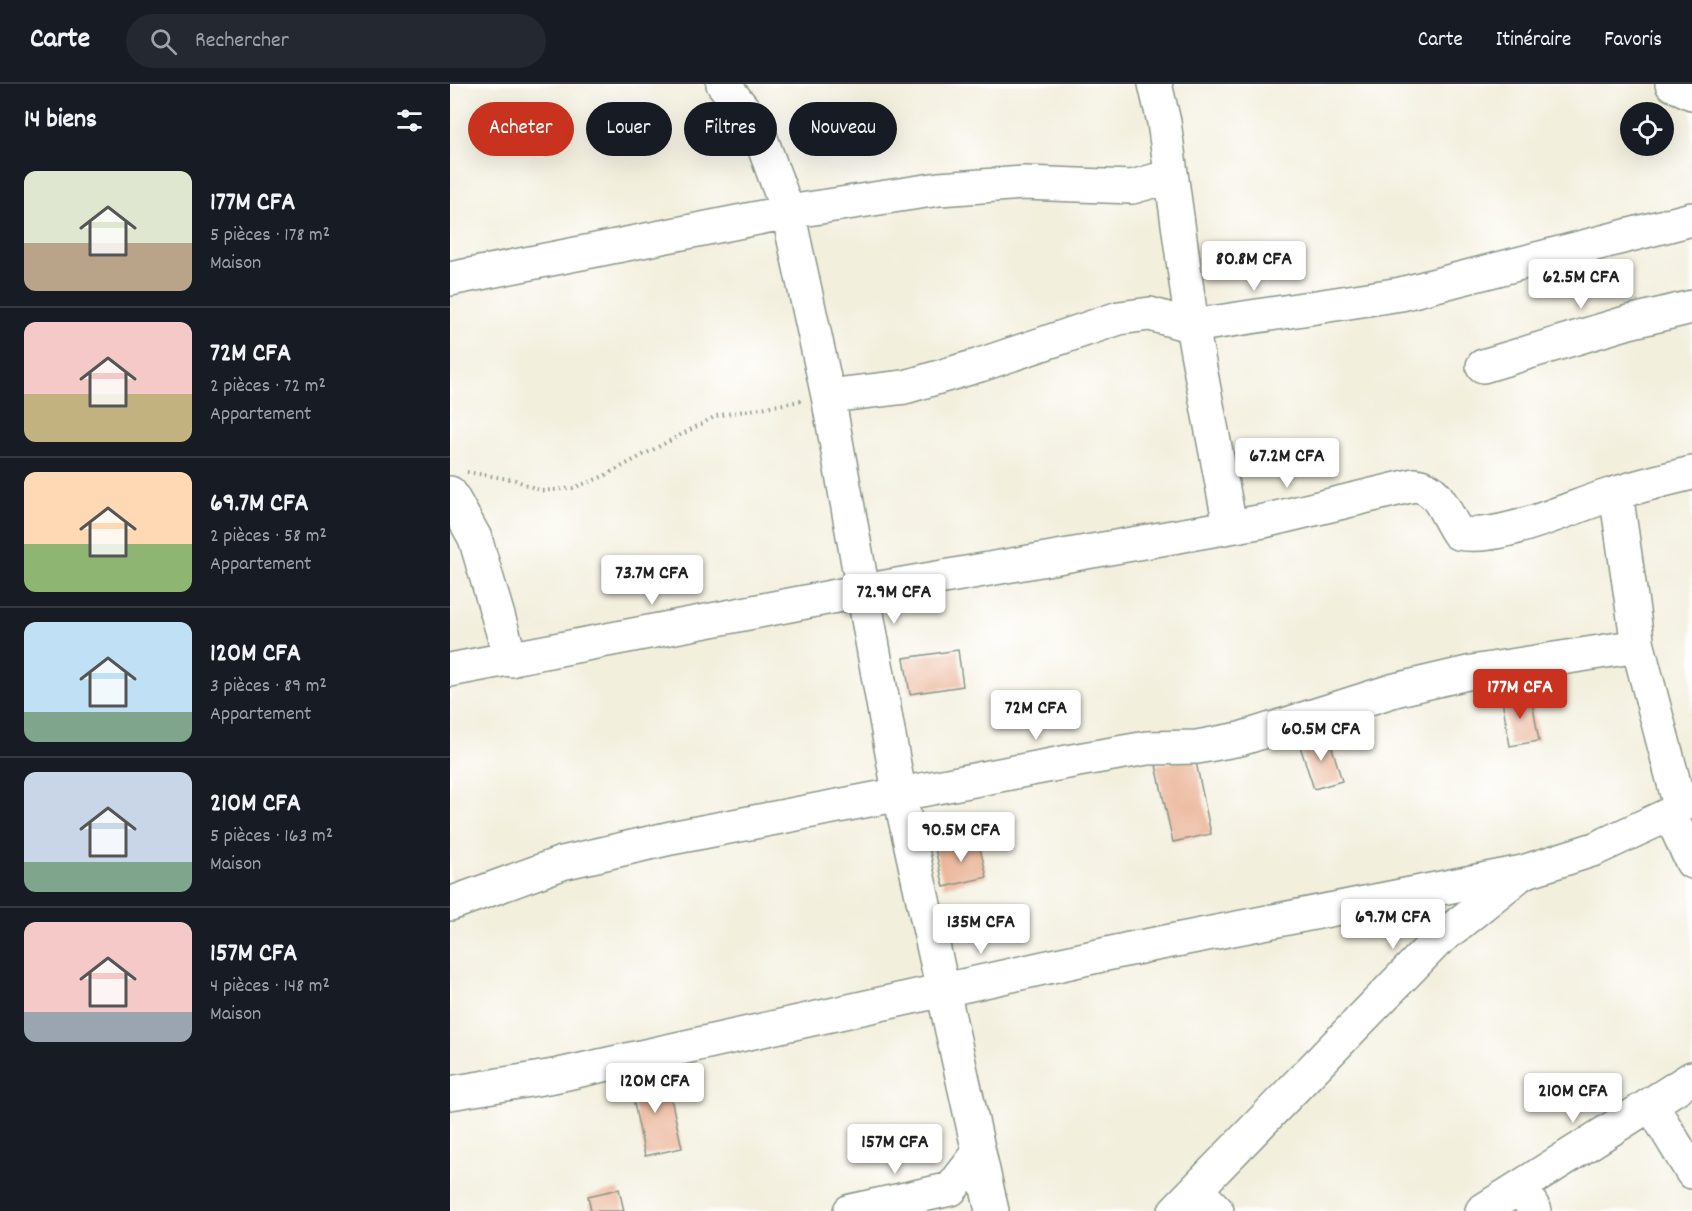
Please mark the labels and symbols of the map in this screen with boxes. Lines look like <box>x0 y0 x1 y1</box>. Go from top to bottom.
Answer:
pin: 80.8M CFA <box>1185 241 1323 292</box>
pin: 62.5M CFA <box>1512 259 1650 310</box>
pin: 67.2M CFA <box>1218 438 1356 489</box>
pin: 73.7M CFA <box>583 555 721 606</box>
pin: 72.9M CFA <box>825 574 963 625</box>
pin: 177M CFA <box>1458 669 1582 720</box>
pin: 72M CFA <box>981 690 1091 741</box>
pin: 60.5M CFA <box>1252 711 1390 762</box>
pin: 90.5M CFA <box>892 812 1030 863</box>
pin: 69.7M CFA <box>1324 899 1462 950</box>
pin: 135M CFA <box>919 904 1043 955</box>
pin: 120M CFA <box>593 1063 717 1114</box>
pin: 210M CFA <box>1511 1073 1635 1124</box>
pin: 157M CFA <box>833 1124 957 1175</box>

